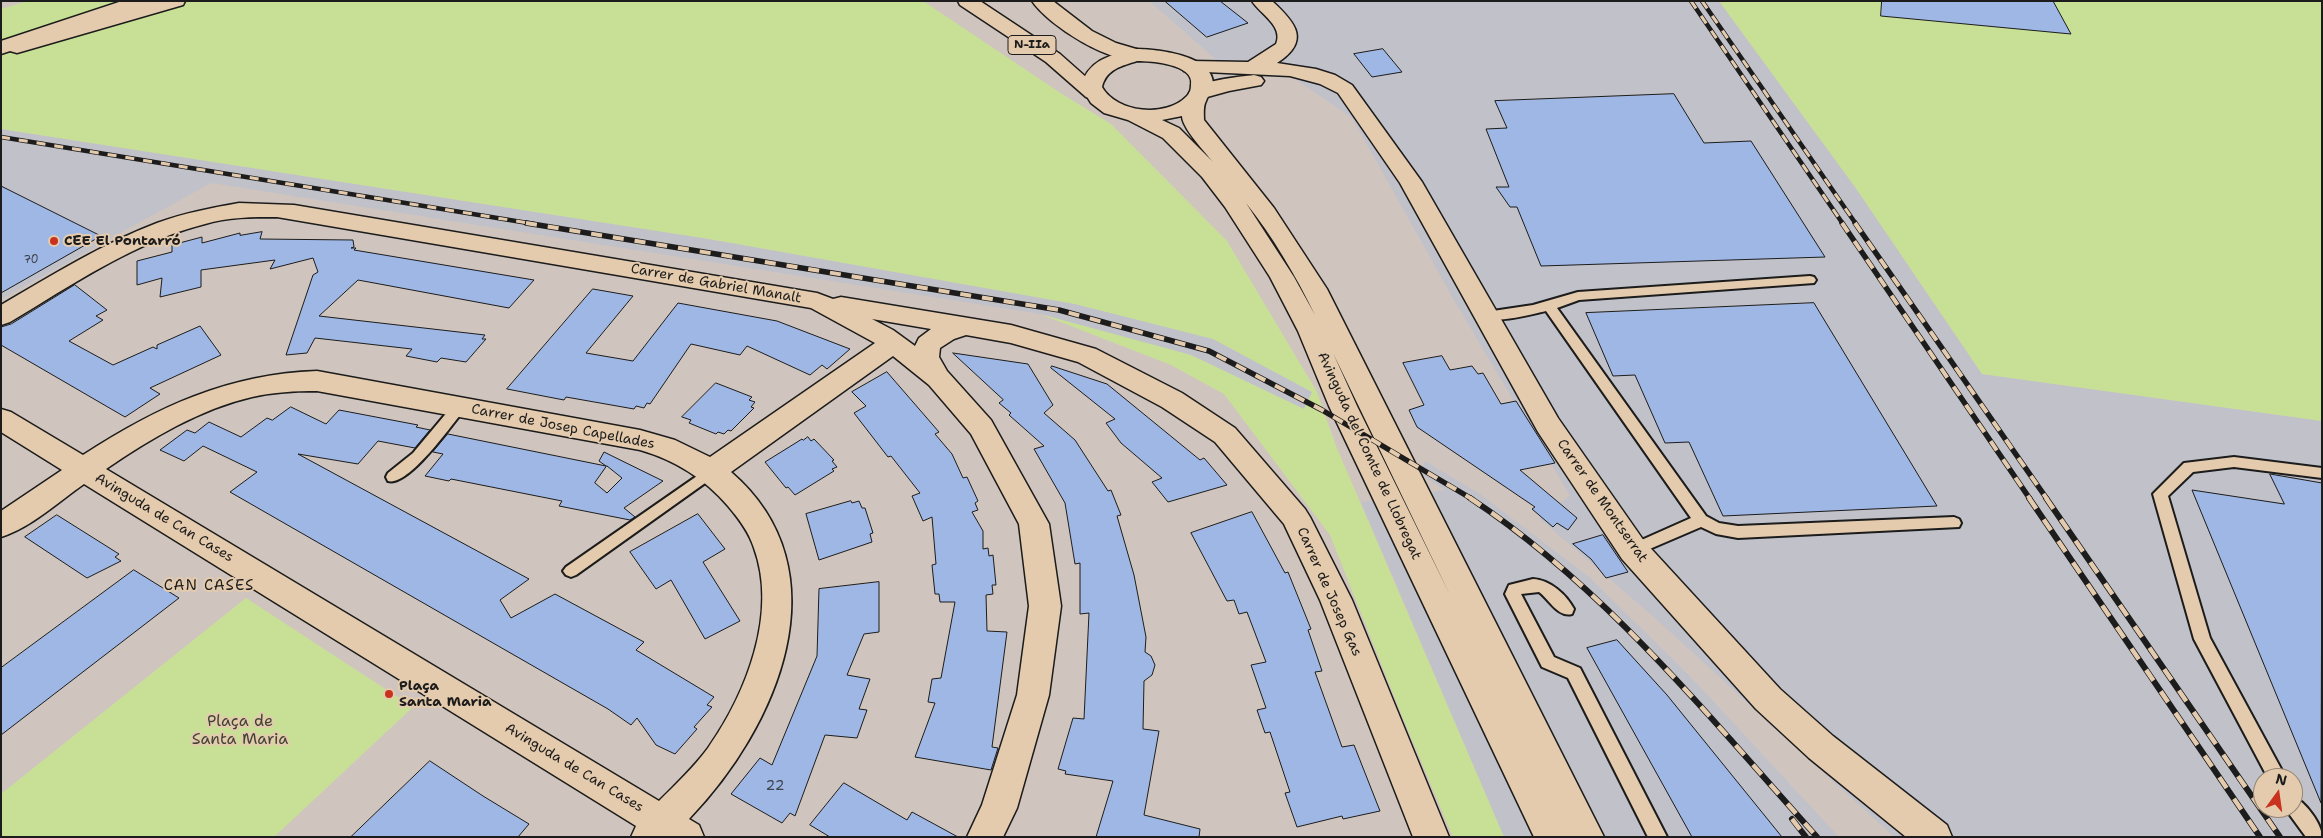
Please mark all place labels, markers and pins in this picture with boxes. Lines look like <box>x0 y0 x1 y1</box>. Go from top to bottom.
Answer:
place label: CEE El Pontarró <box>64 233 181 249</box>
marker: CEE El Pontarró <box>48 235 60 247</box>
place label: Plaça Santa Maria <box>399 678 492 710</box>
marker: Plaça Santa Maria <box>383 688 395 700</box>

